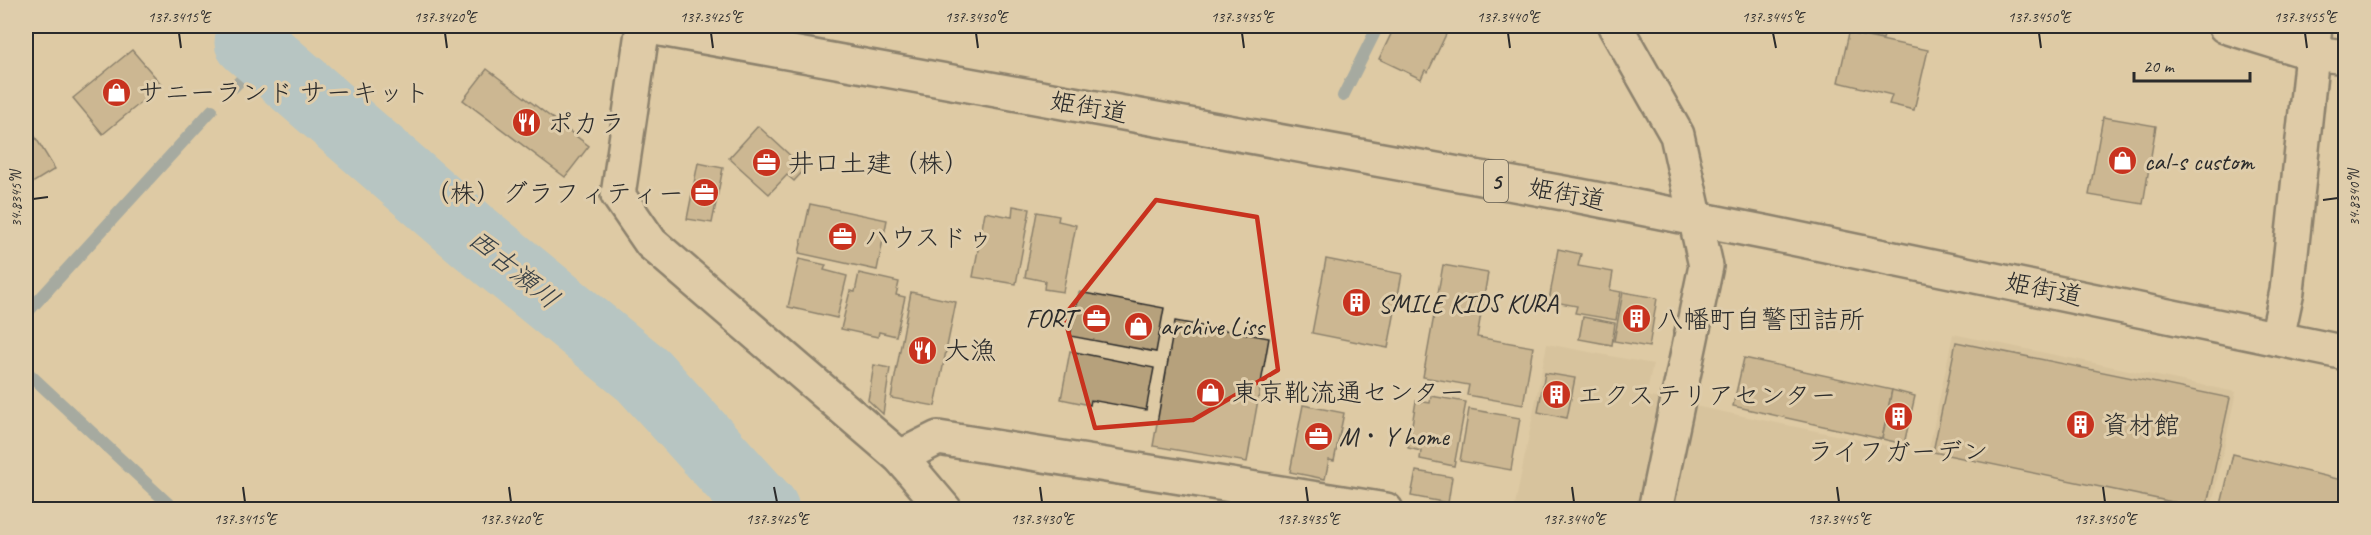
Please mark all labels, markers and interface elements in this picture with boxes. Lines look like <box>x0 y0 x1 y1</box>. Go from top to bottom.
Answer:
text: 137.3415°E <box>148 8 212 27</box>
text: 137.3420°E <box>414 8 478 27</box>
text: 137.3425°E <box>680 8 744 27</box>
text: 137.3430°E <box>945 8 1009 27</box>
text: 137.3435°E <box>1211 8 1275 27</box>
text: 137.3440°E <box>1477 8 1541 27</box>
text: 137.3445°E <box>1742 8 1806 27</box>
text: 137.3450°E <box>2008 8 2072 27</box>
text: 137.3455°E <box>2274 8 2338 27</box>
scale bar <box>2134 45 2250 83</box>
text: 20 m <box>2143 55 2176 77</box>
shop icon: サニーランド サーキット <box>101 76 133 108</box>
place label: サニーランド サーキット <box>138 76 430 109</box>
street label: 姫街道 <box>1048 84 1130 130</box>
restaurant icon: ポカラ <box>510 107 542 139</box>
place label: ポカラ <box>547 107 625 140</box>
shop icon: cal-s custom <box>2107 145 2139 177</box>
place label: cal-s custom <box>2144 145 2256 178</box>
office icon: 井口土建（株） <box>751 147 783 179</box>
place label: 井口土建（株） <box>788 147 970 180</box>
road number: 5 <box>1484 160 1508 202</box>
text: 34.8340°N <box>2345 167 2364 226</box>
text: 34.8345°N <box>7 168 26 227</box>
street label: 姫街道 <box>1526 170 1608 218</box>
place label: （株）グラフィティー <box>424 177 684 210</box>
office icon: （株）グラフィティー <box>689 177 721 209</box>
office icon: ハウスドゥ <box>827 221 859 253</box>
place label: ハウスドゥ <box>864 221 993 254</box>
water label: 西古瀬川 <box>461 222 567 316</box>
street label: 姫街道 <box>2002 265 2086 313</box>
building icon: SMILE KIDS KURA <box>1341 287 1373 319</box>
place label: SMILE KIDS KURA <box>1378 287 1559 320</box>
place label: FORT <box>1025 302 1082 335</box>
office icon: FORT <box>1080 302 1112 334</box>
building icon: 八幡町自警団詰所 <box>1620 303 1652 335</box>
place label: 八幡町自警団詰所 <box>1657 303 1865 336</box>
shop icon: archive Liss <box>1123 310 1155 342</box>
place label: archive Liss <box>1160 310 1266 343</box>
restaurant icon: 大漁 <box>907 334 939 366</box>
place label: 大漁 <box>944 334 996 367</box>
shop icon: 東京靴流通センター <box>1195 376 1227 408</box>
place label: 東京靴流通センター <box>1232 376 1465 409</box>
building icon: エクステリアセンター <box>1540 379 1572 411</box>
place label: エクステリアセンター <box>1577 379 1836 412</box>
building icon: ライフガーデン <box>1882 401 1914 433</box>
building icon: 資材館 <box>2065 409 2097 441</box>
place label: 資材館 <box>2102 409 2180 442</box>
office icon: M・Y home <box>1302 420 1334 452</box>
place label: M・Y home <box>1339 420 1450 453</box>
place label: ライフガーデン <box>1808 435 1988 468</box>
text: 137.3415°E <box>214 510 278 529</box>
text: 137.3420°E <box>480 510 544 529</box>
text: 137.3425°E <box>746 510 810 529</box>
text: 137.3430°E <box>1011 510 1075 529</box>
text: 137.3435°E <box>1277 510 1341 529</box>
text: 137.3440°E <box>1543 510 1607 529</box>
text: 137.3445°E <box>1808 510 1872 529</box>
text: 137.3450°E <box>2074 510 2138 529</box>

